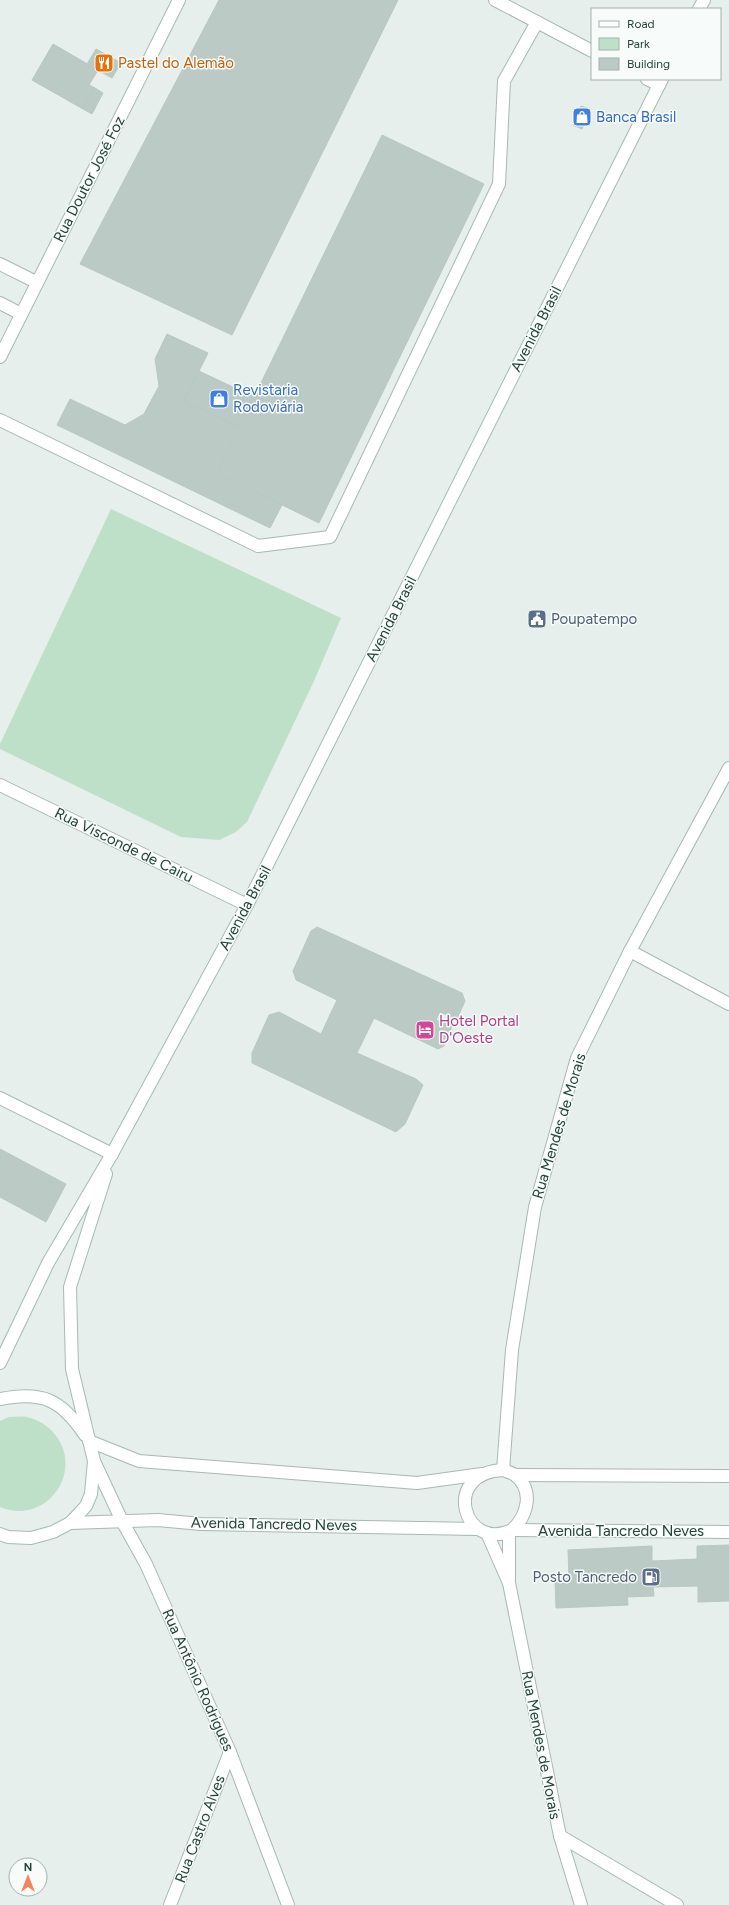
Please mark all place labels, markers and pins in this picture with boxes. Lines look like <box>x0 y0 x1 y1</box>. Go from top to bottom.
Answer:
restaurant icon: Pastel do Alemão <box>93 52 115 74</box>
place label: Pastel do Alemão <box>118 54 234 72</box>
shop icon: Banca Brasil <box>571 106 593 128</box>
place label: Banca Brasil <box>596 108 676 126</box>
place label: Revistaria Rodoviária <box>233 381 304 416</box>
shop icon: Revistaria Rodoviária <box>208 388 230 410</box>
public building icon: Poupatempo <box>526 608 548 630</box>
place label: Poupatempo <box>551 610 638 628</box>
place label: Hotel Portal D'Oeste <box>439 1012 519 1047</box>
hotel icon: Hotel Portal D'Oeste <box>414 1019 436 1041</box>
fuel station icon: Posto Tancredo <box>640 1566 662 1588</box>
place label: Posto Tancredo <box>532 1568 637 1586</box>

